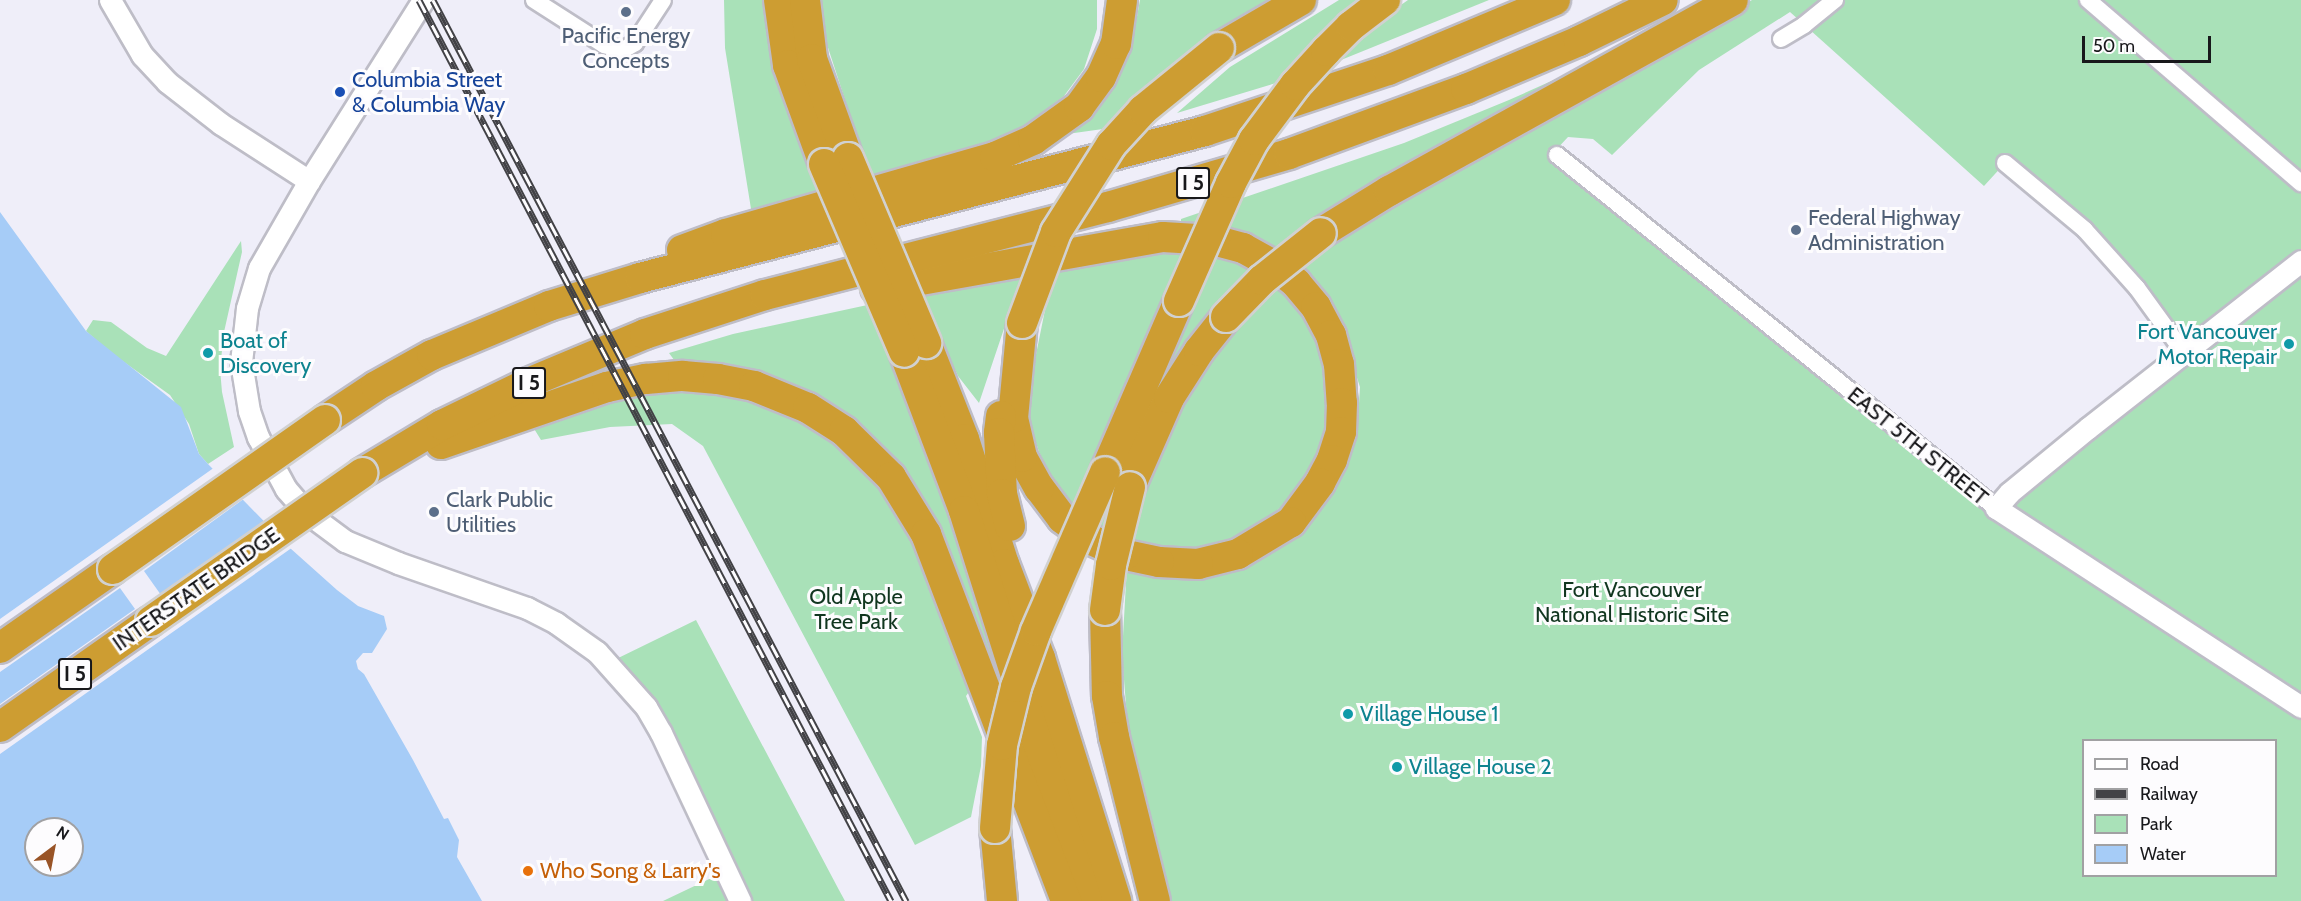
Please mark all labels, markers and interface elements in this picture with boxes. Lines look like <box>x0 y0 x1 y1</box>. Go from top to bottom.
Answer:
marker: Pacific Energy Concepts <box>619 5 633 19</box>
place label: Pacific Energy Concepts <box>562 22 690 74</box>
scale bar <box>2085 24 2214 62</box>
text: 50 m <box>2093 35 2135 57</box>
place label: Columbia Street & Columbia Way <box>352 66 505 118</box>
marker: Columbia Street & Columbia Way <box>333 85 347 99</box>
road number: I 5 <box>1175 165 1211 201</box>
place label: Federal Highway Administration <box>1808 204 1961 255</box>
marker: Federal Highway Administration <box>1789 223 1803 237</box>
place label: Fort Vancouver Motor Repair <box>2137 318 2277 370</box>
place label: Boat of Discovery <box>220 327 311 378</box>
marker: Fort Vancouver Motor Repair <box>2282 337 2296 351</box>
marker: Boat of Discovery <box>201 346 215 360</box>
road number: I 5 <box>511 365 547 401</box>
street label: EAST 5TH STREET <box>1842 381 1994 511</box>
place label: Clark Public Utilities <box>446 486 553 538</box>
marker: Clark Public Utilities <box>427 505 441 519</box>
street label: INTERSTATE BRIDGE <box>107 521 285 657</box>
park label: Fort Vancouver National Historic Site <box>1535 576 1729 628</box>
park label: Old Apple Tree Park <box>809 583 903 634</box>
road number: I 5 <box>57 656 93 692</box>
place label: Village House 1 <box>1360 701 1499 727</box>
marker: Village House 1 <box>1341 707 1355 721</box>
legend <box>2082 739 2277 877</box>
text: Road <box>2140 753 2179 775</box>
place label: Village House 2 <box>1409 754 1552 780</box>
marker: Village House 2 <box>1390 760 1404 774</box>
text: Railway <box>2140 783 2198 805</box>
text: Park <box>2140 813 2172 835</box>
north arrow <box>24 817 84 877</box>
text: N <box>53 822 73 844</box>
text: Water <box>2140 843 2186 865</box>
place label: Who Song & Larry's <box>540 858 721 884</box>
marker: Who Song & Larry's <box>521 864 535 878</box>

